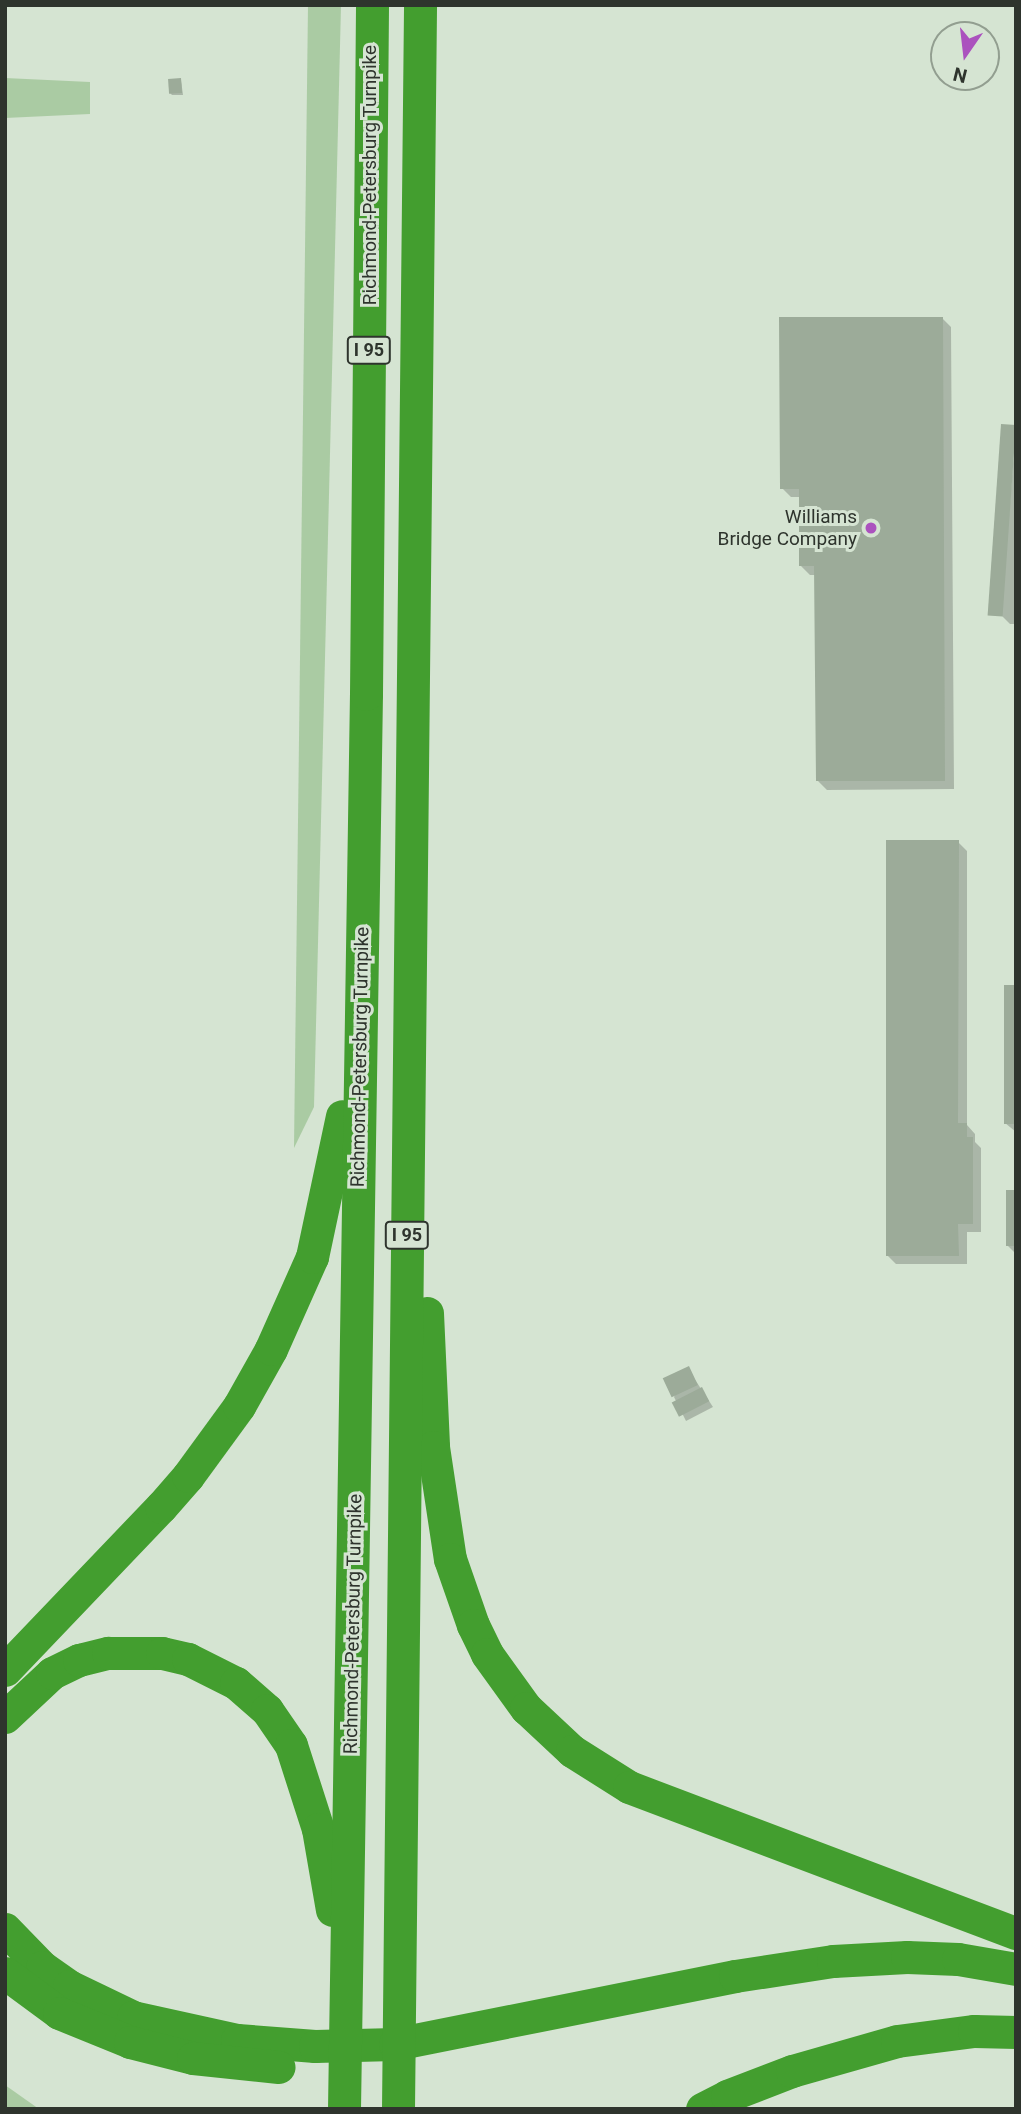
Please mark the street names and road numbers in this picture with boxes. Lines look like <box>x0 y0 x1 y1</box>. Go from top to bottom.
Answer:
street label: Richmond-Petersburg Turnpike <box>359 45 381 305</box>
road number: I 95 <box>346 336 392 364</box>
street label: Richmond-Petersburg Turnpike <box>346 927 374 1187</box>
road number: I 95 <box>384 1220 430 1250</box>
street label: Richmond-Petersburg Turnpike <box>339 1494 367 1754</box>

